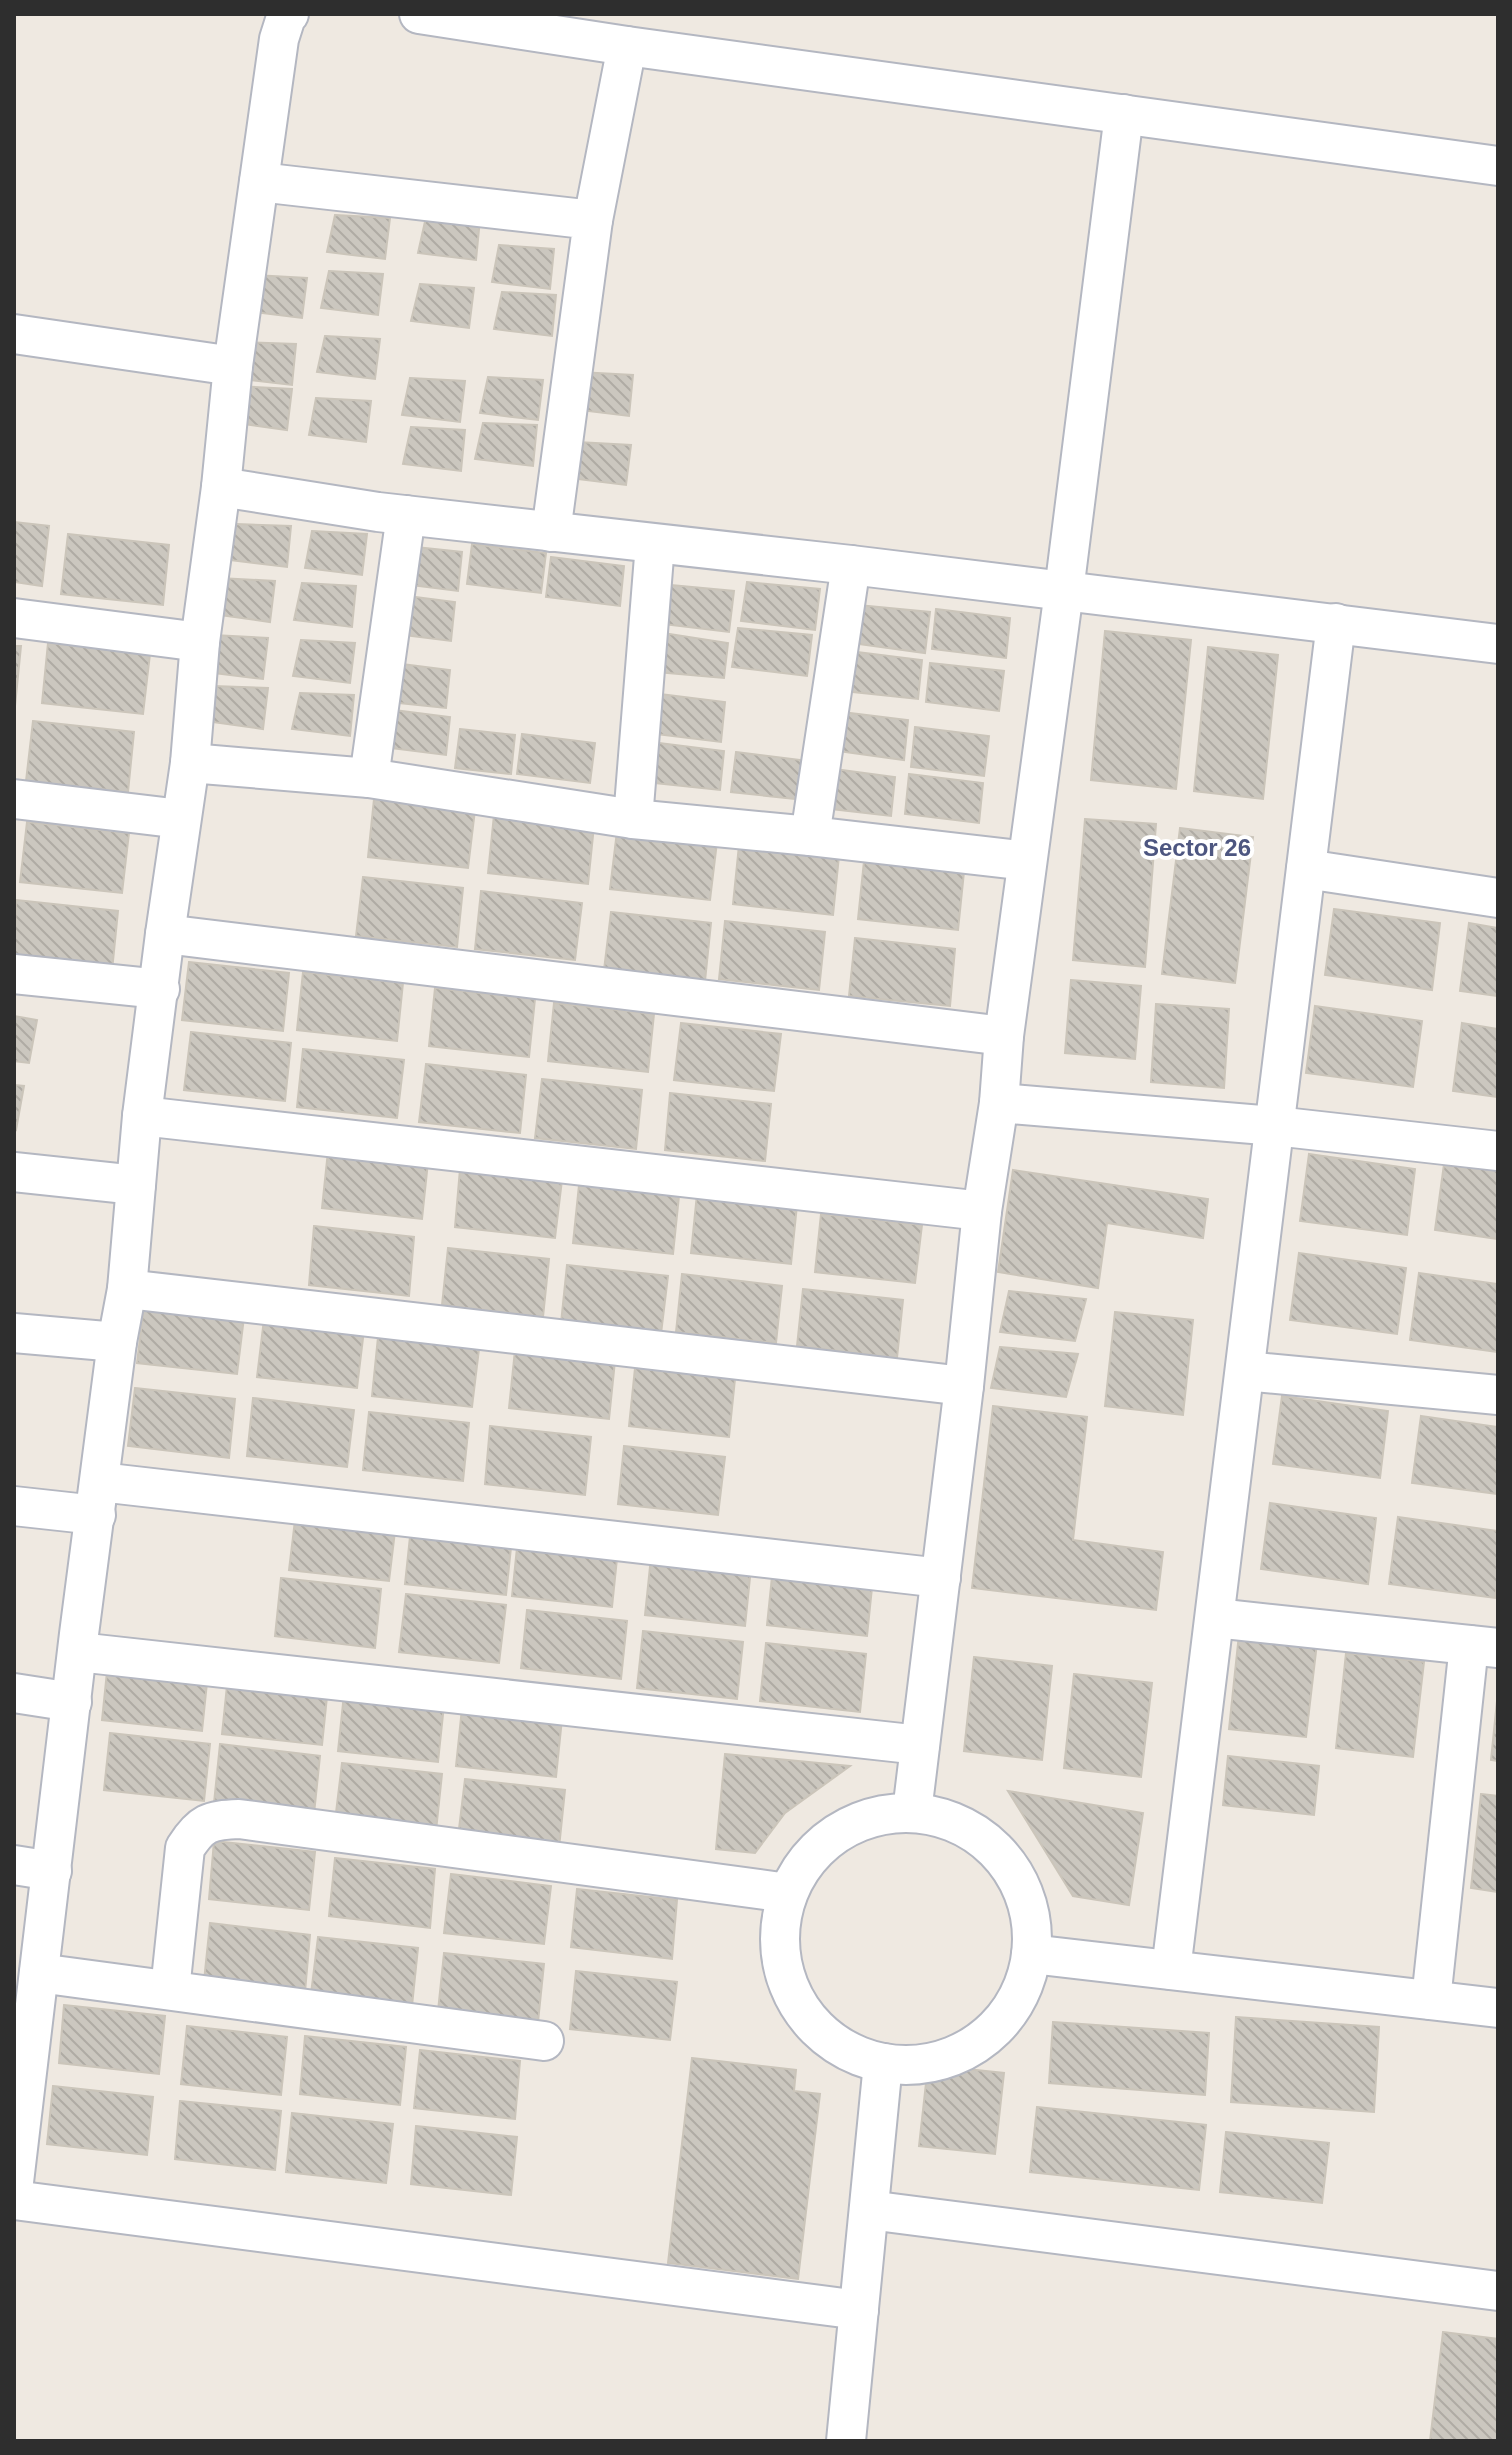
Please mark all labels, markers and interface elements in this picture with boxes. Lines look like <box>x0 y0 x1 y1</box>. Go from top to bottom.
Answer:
district label: Sector 26 <box>1143 834 1251 861</box>

